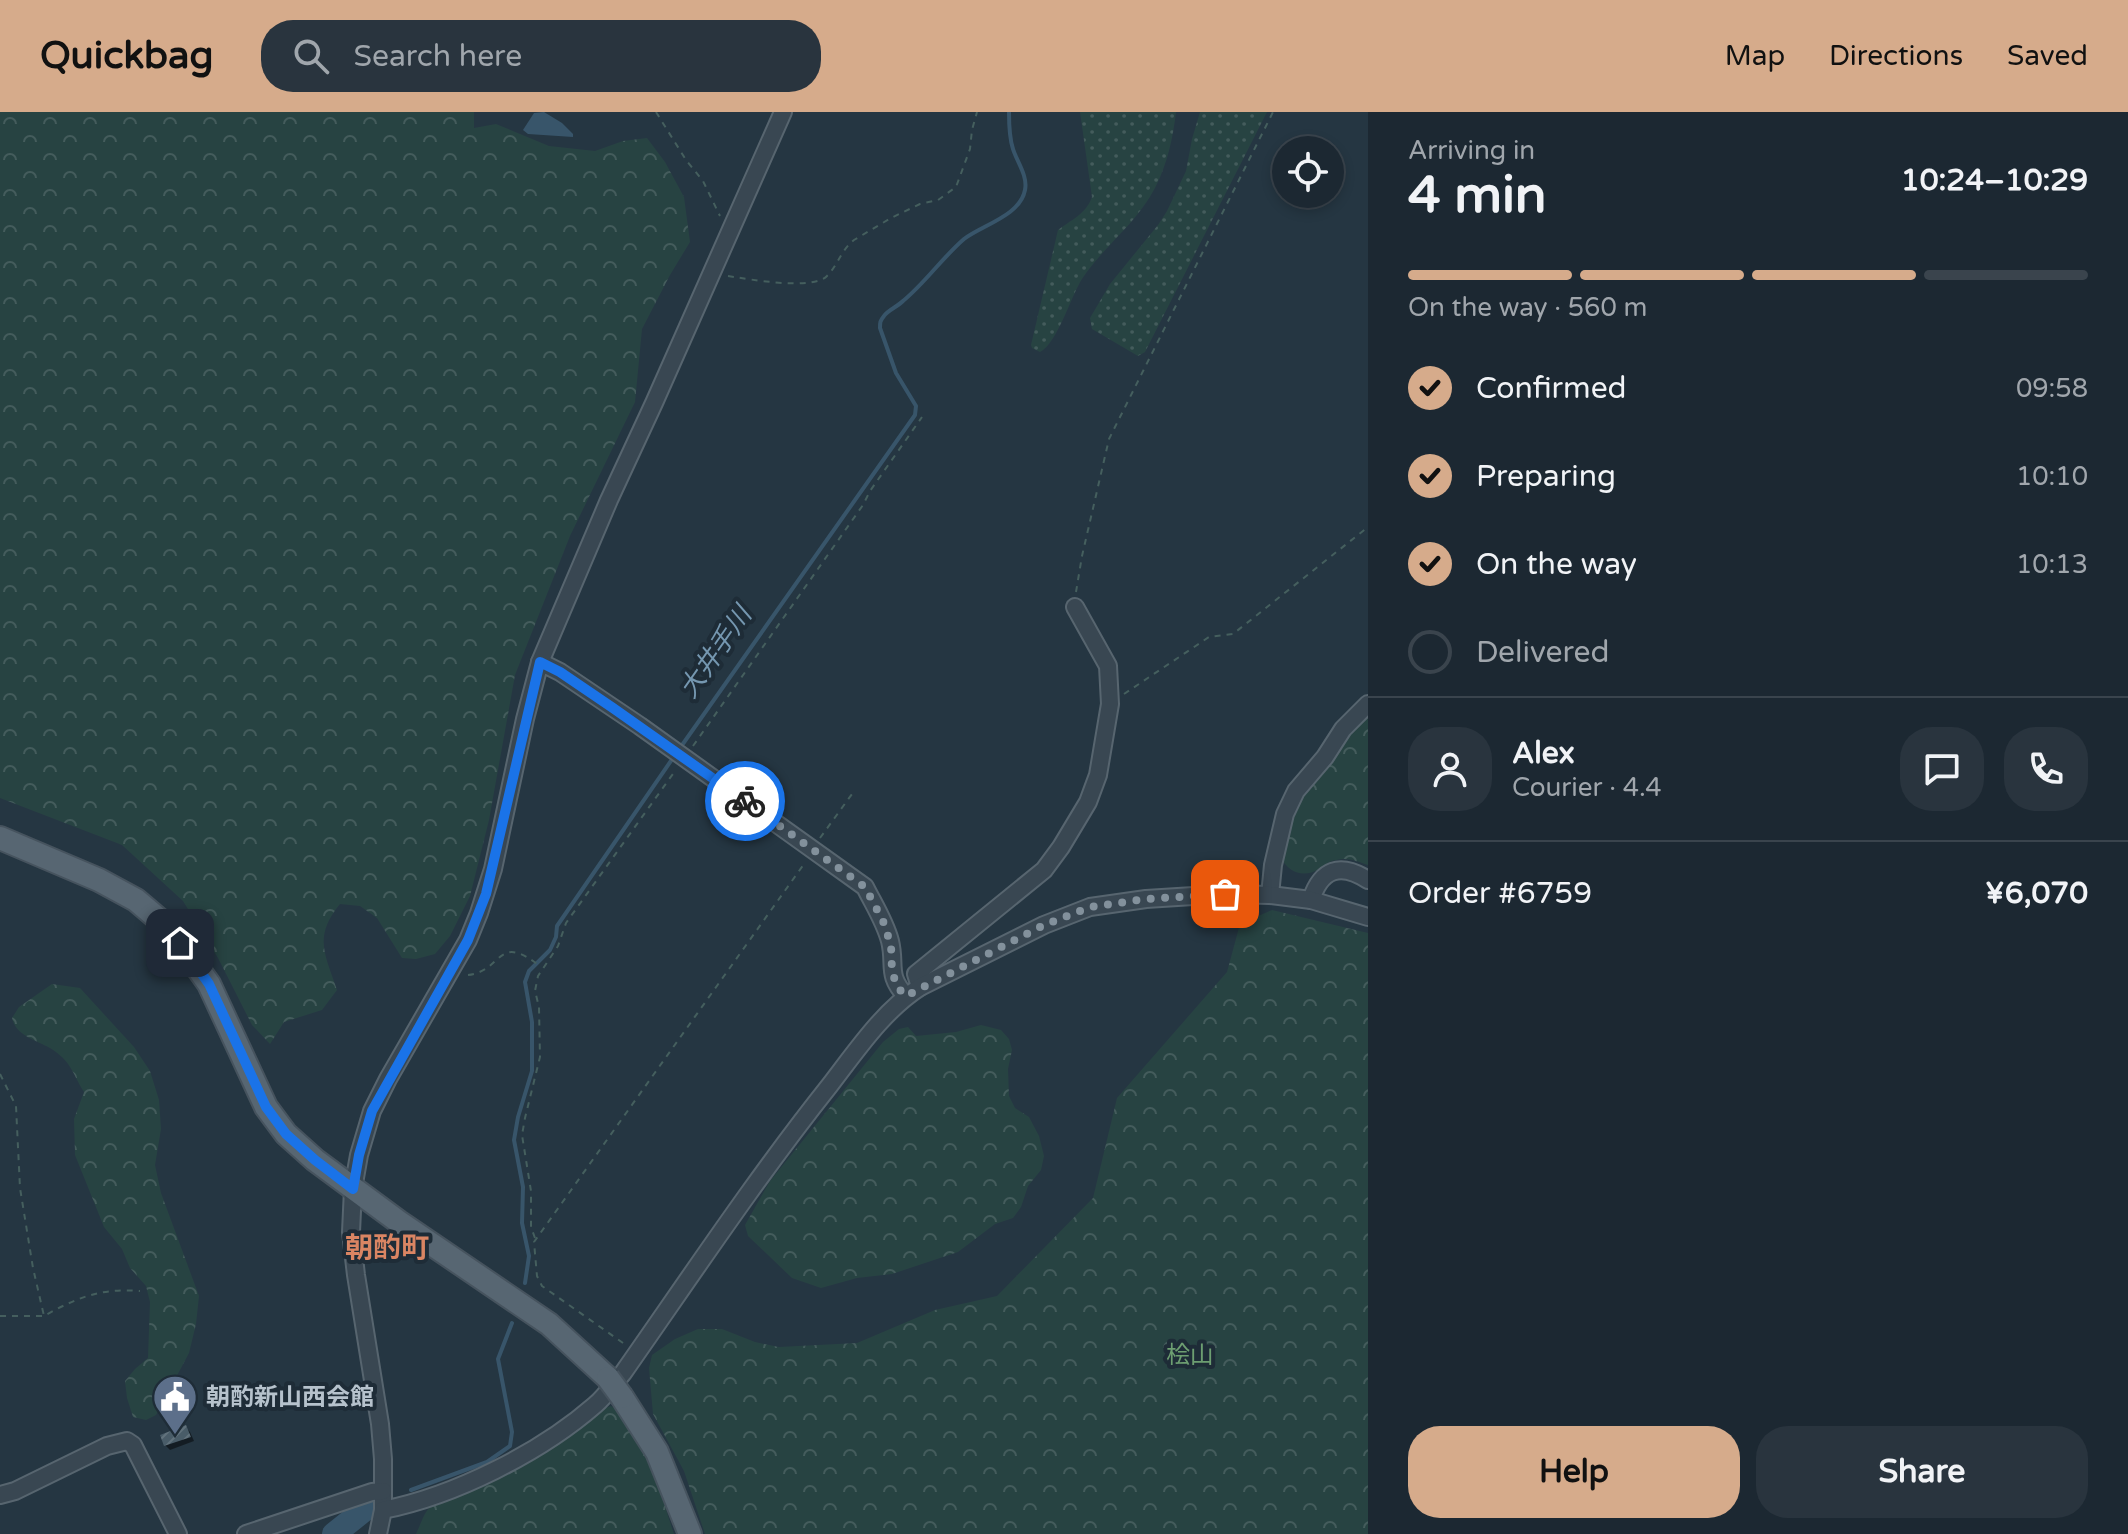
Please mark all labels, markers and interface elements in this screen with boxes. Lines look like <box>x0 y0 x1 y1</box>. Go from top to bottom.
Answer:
search box <box>261 20 821 92</box>
text: Quickbag <box>40 33 213 79</box>
icon: search <box>289 34 333 78</box>
text: Search here <box>353 38 522 75</box>
text: Map <box>1725 39 1785 73</box>
text: Directions <box>1829 39 1963 73</box>
text: Saved <box>2007 39 2088 73</box>
text: Arriving in <box>1408 135 1535 166</box>
map controls <box>1272 136 1344 208</box>
button: locate <box>1272 136 1344 208</box>
text: 10:24–10:29 <box>1901 162 2088 199</box>
text: 4 min <box>1408 164 1547 227</box>
text: On the way · 560 m <box>1408 292 1647 323</box>
icon: check <box>1408 366 1452 410</box>
text: Confirmed <box>1476 370 1627 407</box>
text: 09:58 <box>2016 373 2088 404</box>
icon: check <box>1408 454 1452 498</box>
text: Preparing <box>1476 458 1616 495</box>
text: 10:10 <box>2016 461 2088 492</box>
icon: check <box>1408 542 1452 586</box>
text: On the way <box>1476 546 1637 583</box>
text: 10:13 <box>2016 549 2088 580</box>
water label: 大井手川 <box>673 598 760 704</box>
text: Delivered <box>1476 634 1610 671</box>
button: person <box>1408 727 1492 811</box>
button: chat <box>1900 727 1984 811</box>
button: phone <box>2004 727 2088 811</box>
text: Alex <box>1512 735 1575 772</box>
courier <box>705 761 785 841</box>
text: Courier · 4.4 <box>1512 772 1662 803</box>
icon: bike <box>723 779 767 823</box>
pin <box>1191 860 1259 928</box>
icon: bag <box>1203 872 1247 916</box>
text: Order #6759 <box>1408 875 1592 912</box>
text: ¥6,070 <box>1985 875 2088 912</box>
pin <box>146 909 214 977</box>
icon: home <box>158 921 202 965</box>
district label: 朝酌町 <box>345 1231 429 1265</box>
park label: 桧山 <box>1166 1341 1214 1370</box>
public building icon: 朝酌新山西会館 <box>151 1373 199 1436</box>
place label: 朝酌新山西会館 <box>206 1383 374 1412</box>
button: Help <box>1408 1426 1740 1518</box>
button: Share <box>1756 1426 2088 1518</box>

